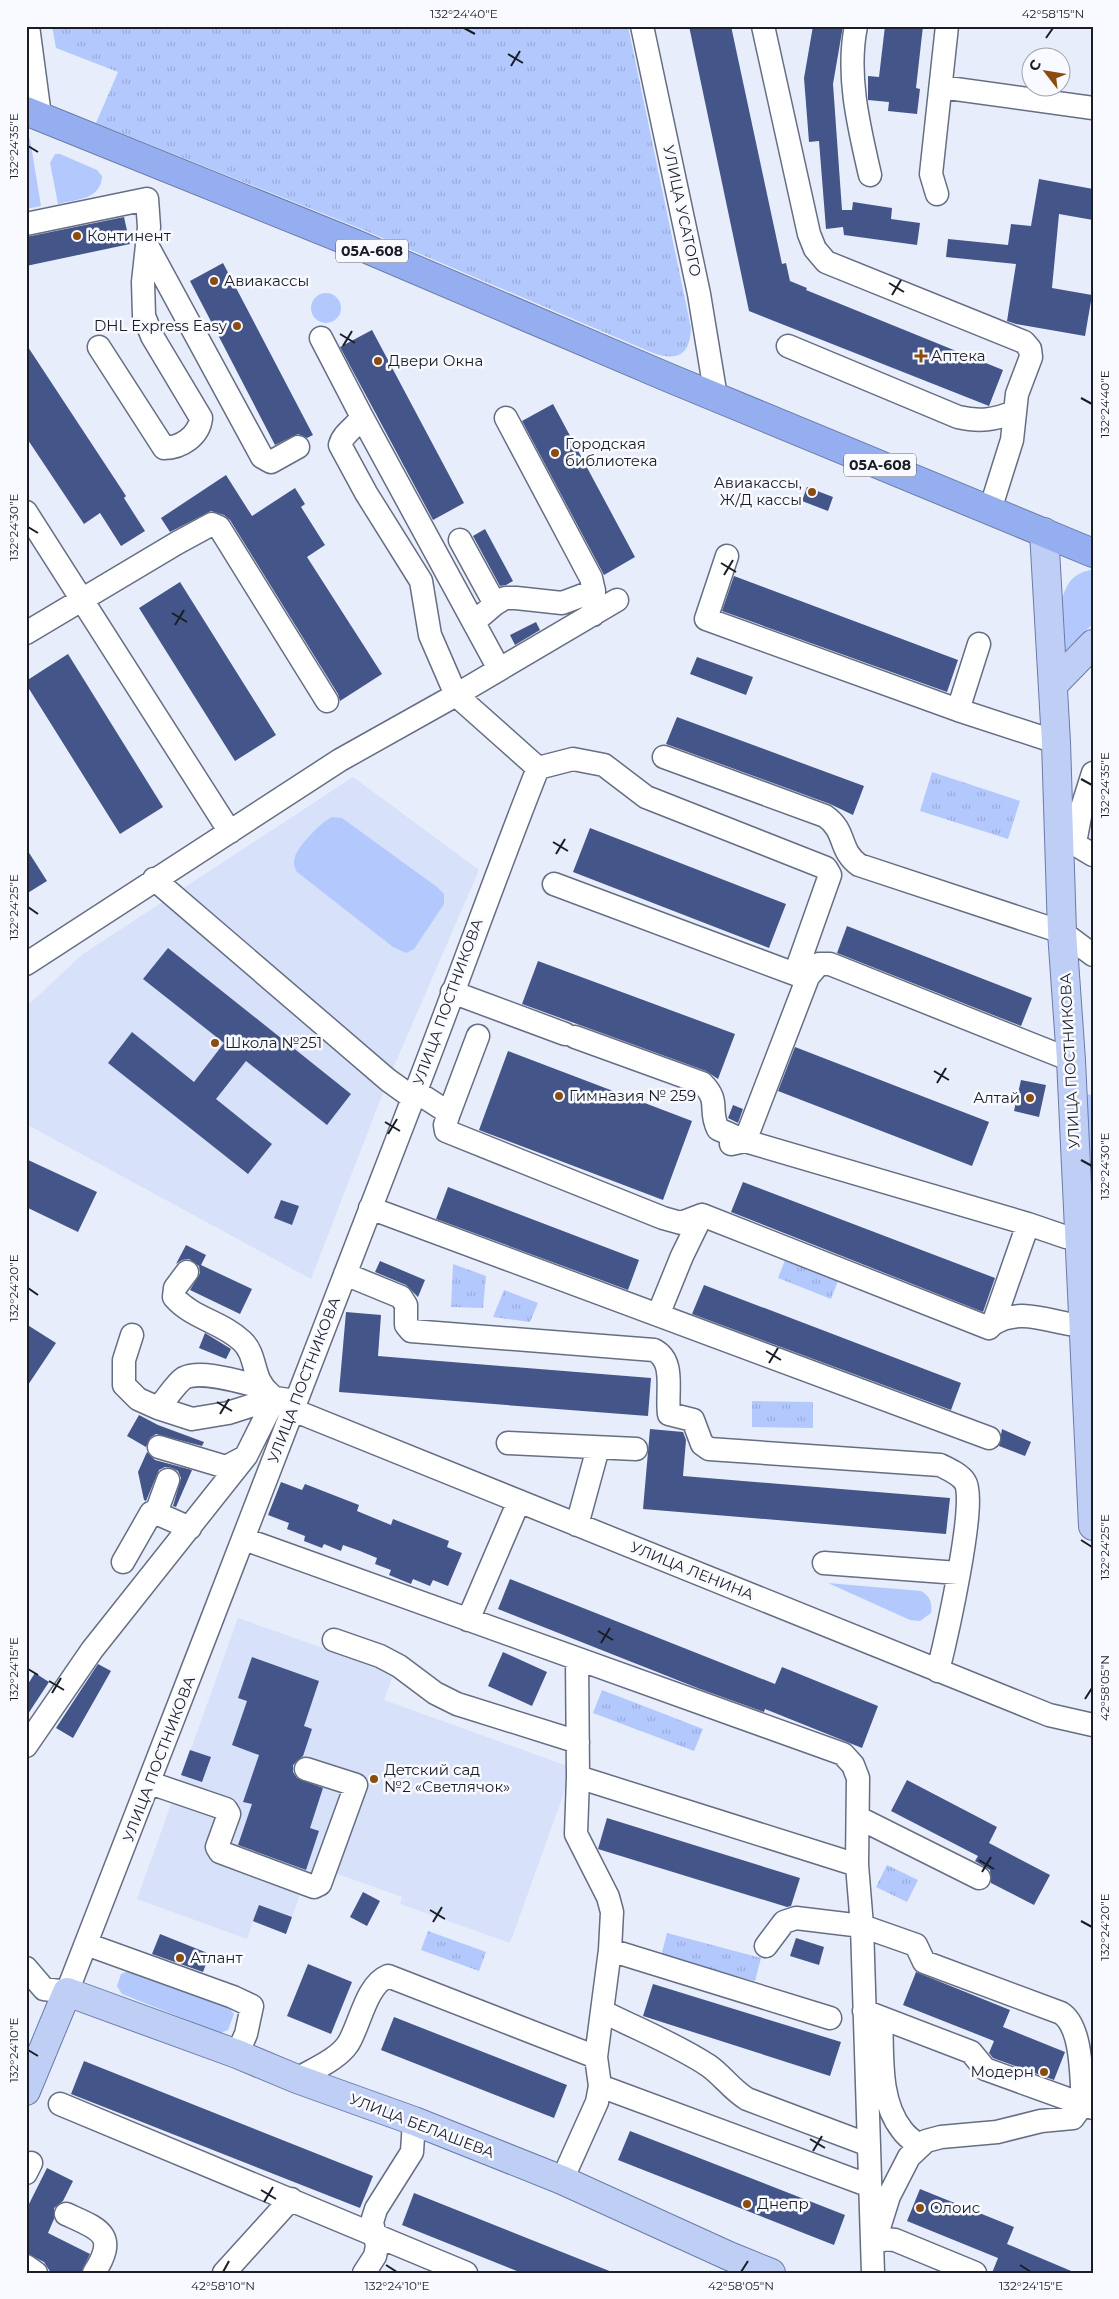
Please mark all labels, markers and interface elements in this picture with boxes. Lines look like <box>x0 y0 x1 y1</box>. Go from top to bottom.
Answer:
text: 132°24'40"E <box>430 6 498 21</box>
text: 42°58'15"N <box>1022 6 1084 21</box>
north arrow <box>1022 48 1072 98</box>
text: С <box>1025 56 1045 74</box>
text: 132°24'35"E <box>6 113 21 179</box>
street label: УЛИЦА УСАТОГО <box>659 143 706 278</box>
place label: Континент <box>87 226 172 245</box>
marker: Континент <box>71 230 83 242</box>
road number: 05А-608 <box>336 240 408 262</box>
place label: Авиакассы <box>224 271 309 290</box>
marker: Авиакассы <box>208 275 220 287</box>
place label: DHL Express Easy <box>94 316 228 335</box>
marker: DHL Express Easy <box>231 320 243 332</box>
place label: Аптека <box>931 346 986 365</box>
marker: Аптека <box>915 350 927 362</box>
place label: Двери Окна <box>388 351 483 370</box>
marker: Двери Окна <box>372 355 384 367</box>
text: 132°24'40"E <box>1097 370 1112 438</box>
place label: Городская библиотека <box>565 434 657 470</box>
marker: Городская библиотека <box>549 447 561 459</box>
road number: 05А-608 <box>844 454 916 476</box>
place label: Авиакассы, Ж/Д кассы <box>714 473 802 509</box>
marker: Авиакассы, Ж/Д кассы <box>806 486 818 498</box>
text: 132°24'30"E <box>6 493 21 561</box>
text: 132°24'35"E <box>1097 752 1112 818</box>
text: 132°24'25"E <box>6 874 21 940</box>
street label: УЛИЦА ПОСТНИКОВА <box>409 916 487 1088</box>
street label: УЛИЦА ПОСТНИКОВА <box>1055 973 1084 1149</box>
place label: Школа №251 <box>225 1033 322 1052</box>
marker: Школа №251 <box>209 1037 221 1049</box>
place label: Гимназия № 259 <box>569 1086 696 1105</box>
place label: Алтай <box>973 1088 1020 1107</box>
marker: Гимназия № 259 <box>553 1090 565 1102</box>
marker: Алтай <box>1024 1092 1036 1104</box>
text: 132°24'30"E <box>1097 1132 1112 1200</box>
text: 132°24'20"E <box>6 1254 21 1322</box>
street label: УЛИЦА ПОСТНИКОВА <box>263 1294 344 1465</box>
text: 132°24'25"E <box>1097 1514 1112 1580</box>
street label: УЛИЦА ЛЕНИНА <box>628 1537 757 1604</box>
text: 132°24'15"E <box>6 1637 21 1701</box>
text: 42°58'05"N <box>1097 1655 1112 1721</box>
street label: УЛИЦА ПОСТНИКОВА <box>118 1673 199 1844</box>
place label: Детский сад №2 «Светлячок» <box>384 1760 510 1796</box>
marker: Детский сад №2 «Светлячок» <box>368 1773 380 1785</box>
text: 132°24'20"E <box>1097 1893 1112 1961</box>
place label: Атлант <box>190 1948 243 1967</box>
marker: Атлант <box>174 1952 186 1964</box>
text: 132°24'10"E <box>6 2017 21 2083</box>
place label: Модерн <box>971 2062 1034 2081</box>
marker: Модерн <box>1038 2066 1050 2078</box>
street label: УЛИЦА БЕЛАШЕВА <box>347 2089 497 2162</box>
place label: Днепр <box>757 2194 809 2213</box>
marker: Днепр <box>741 2198 753 2210</box>
place label: Олоис <box>930 2198 980 2217</box>
marker: Олоис <box>914 2202 926 2214</box>
text: 42°58'10"N <box>191 2278 255 2293</box>
text: 132°24'10"E <box>364 2278 430 2293</box>
text: 42°58'05"N <box>708 2278 774 2293</box>
text: 132°24'15"E <box>999 2278 1063 2293</box>

